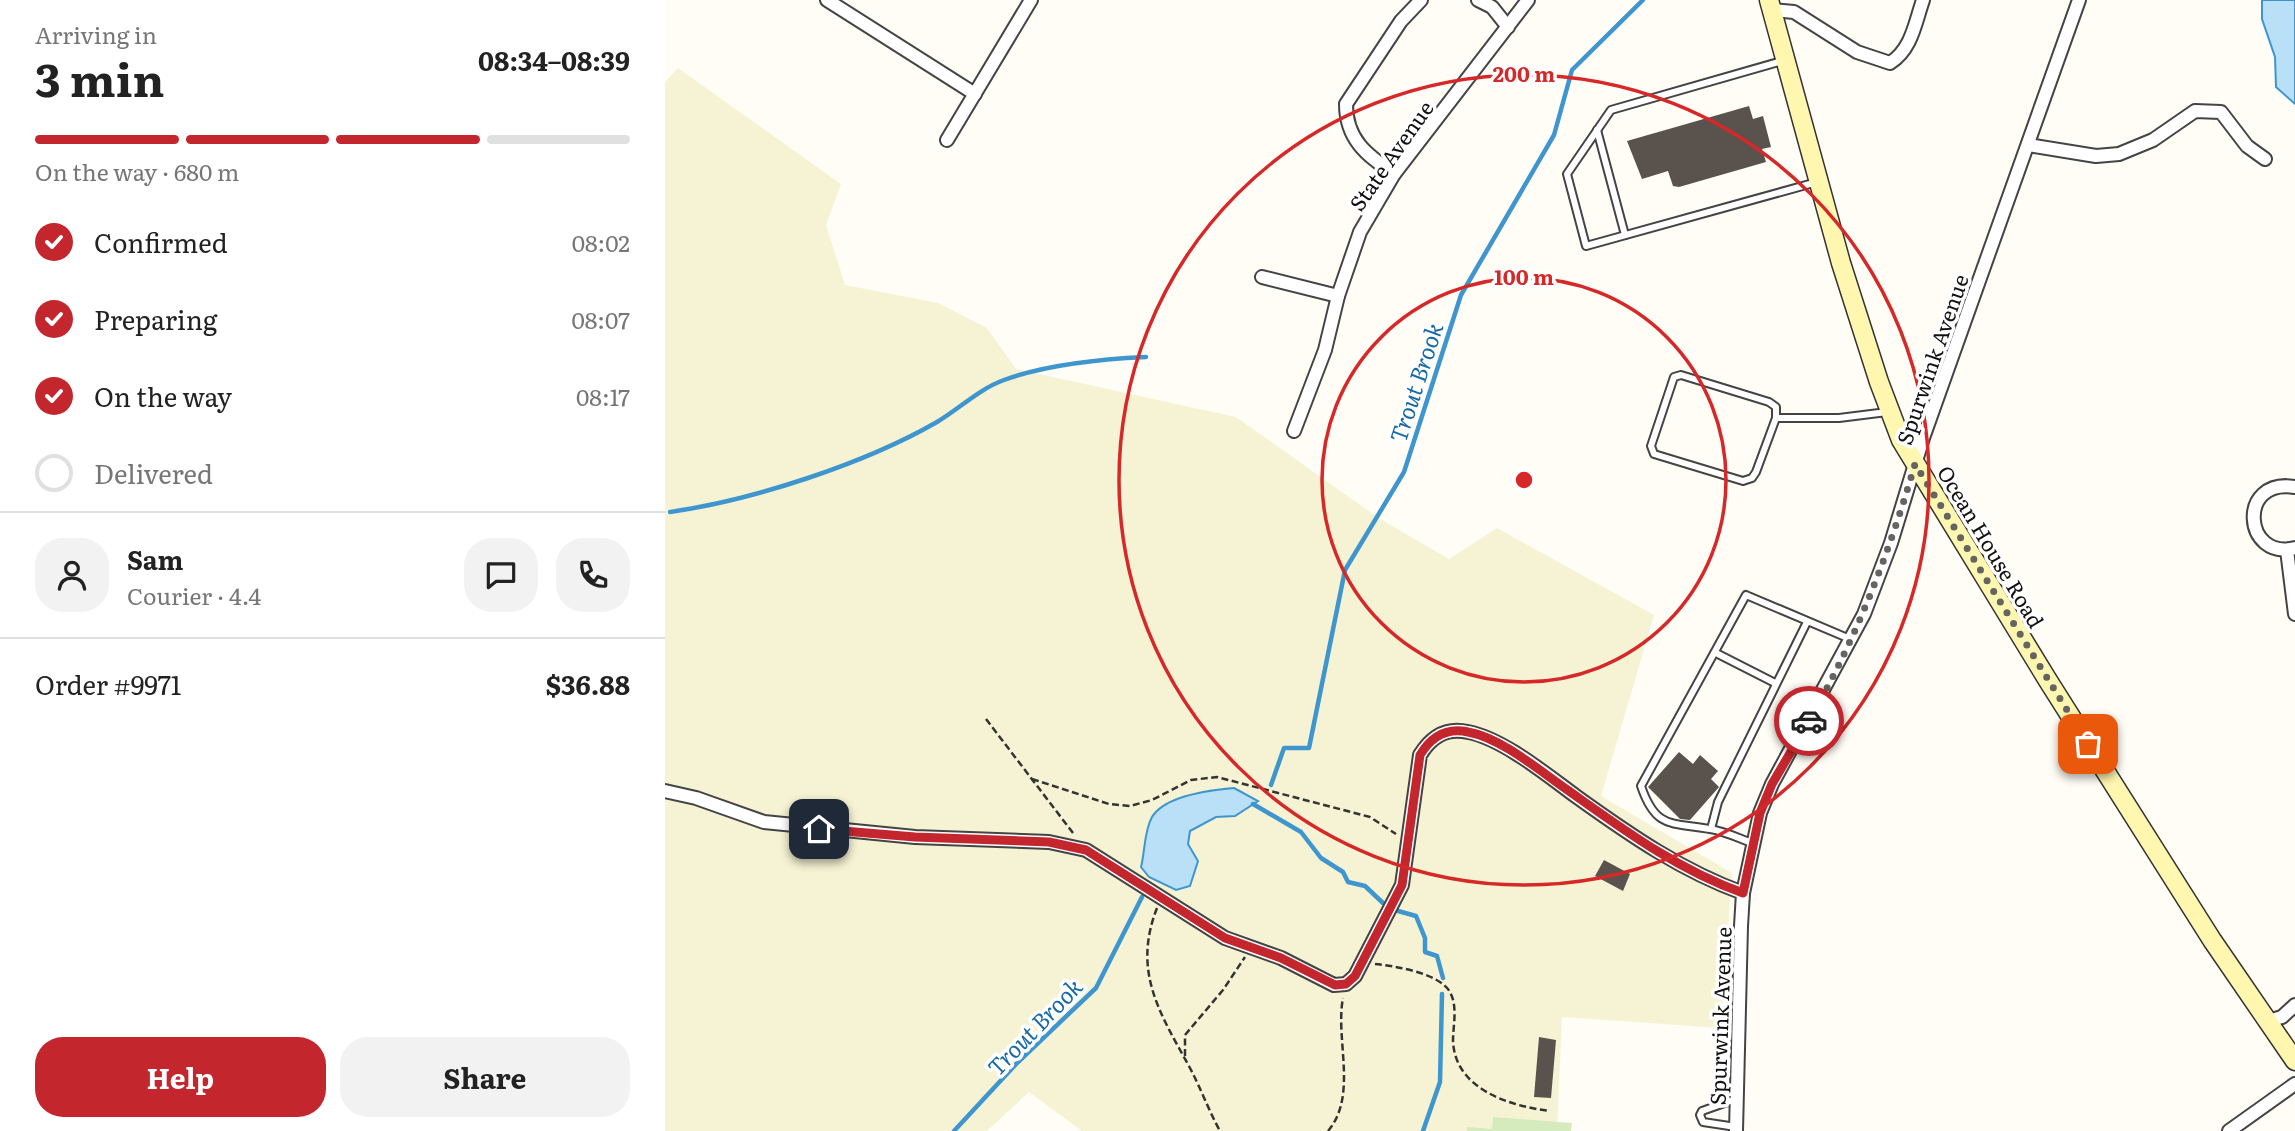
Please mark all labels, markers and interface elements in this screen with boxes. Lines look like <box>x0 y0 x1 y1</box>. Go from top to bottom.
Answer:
text: Arriving in <box>35 17 157 51</box>
text: 08:34–08:39 <box>478 40 630 79</box>
text: 3 min <box>35 43 165 111</box>
text: 200 m <box>1493 57 1555 88</box>
street label: State Avenue <box>1340 93 1440 217</box>
text: On the way · 680 m <box>35 154 239 188</box>
text: Confirmed <box>94 222 228 261</box>
icon: check <box>35 223 73 261</box>
text: 08:02 <box>572 225 630 259</box>
text: 100 m <box>1494 260 1554 291</box>
street label: Spurwink Avenue <box>1887 270 1975 448</box>
text: Preparing <box>94 299 217 338</box>
icon: check <box>35 300 73 338</box>
text: 08:07 <box>571 302 630 336</box>
water label: Trout Brook <box>1380 318 1450 446</box>
text: On the way <box>94 376 232 415</box>
icon: check <box>35 377 73 415</box>
text: 08:17 <box>576 379 630 413</box>
text: Delivered <box>94 453 213 492</box>
street label: Ocean House Road <box>1931 459 2053 633</box>
centre of rings <box>1512 468 1536 492</box>
button: person <box>35 538 109 612</box>
button: chat <box>464 538 538 612</box>
button: phone <box>556 538 630 612</box>
text: Sam <box>127 539 183 578</box>
text: Courier · 4.4 <box>127 578 261 612</box>
text: Order #9971 <box>35 664 181 703</box>
text: $36.88 <box>546 664 630 703</box>
courier <box>1774 686 1844 756</box>
icon: car <box>1790 702 1828 740</box>
pin <box>2058 714 2118 774</box>
icon: bag <box>2069 725 2107 763</box>
pin <box>789 799 849 859</box>
icon: home <box>800 810 838 848</box>
street label: Spurwink Avenue <box>1700 926 1738 1106</box>
water label: Trout Brook <box>979 969 1089 1082</box>
button: Help <box>35 1037 326 1117</box>
button: Share <box>340 1037 630 1117</box>

